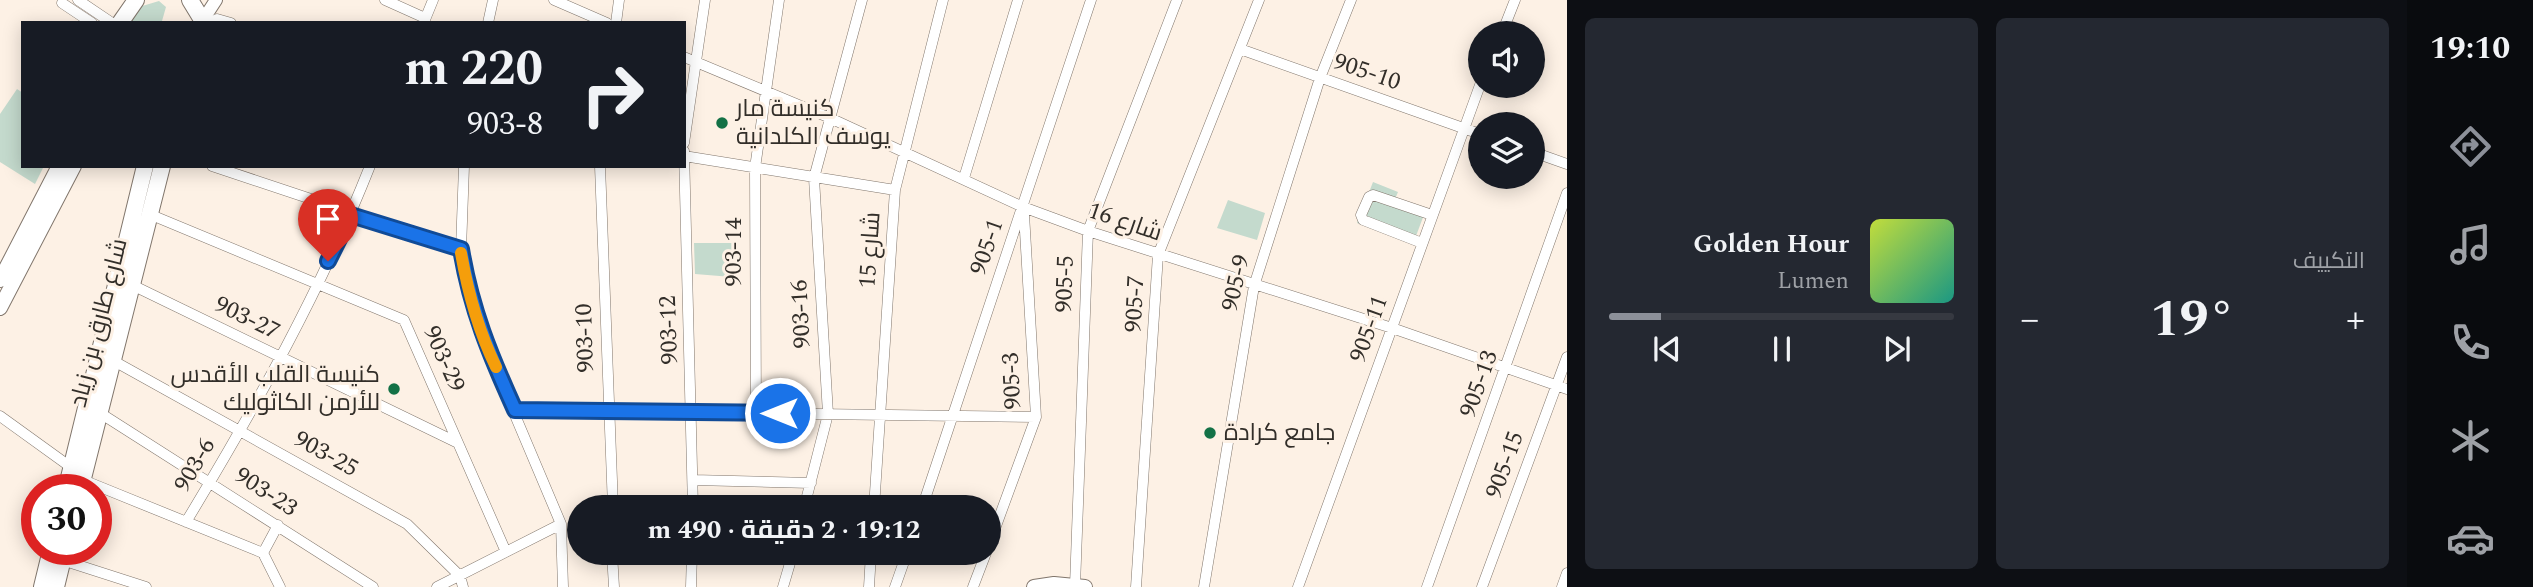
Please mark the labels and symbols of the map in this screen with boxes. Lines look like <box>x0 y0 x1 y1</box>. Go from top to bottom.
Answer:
street label: 905-10 <box>1329 44 1405 100</box>
place label: كنيسة مار يوسف الكلدانية <box>734 91 891 155</box>
marker: كنيسة مار يوسف الكلدانية <box>714 115 730 131</box>
pin <box>298 189 358 261</box>
street label: شارع 16 <box>1083 193 1167 251</box>
street label: شارع 15 <box>849 211 891 289</box>
street label: 905-1 <box>961 214 1013 280</box>
street label: 903-14 <box>716 218 752 287</box>
street label: شارع طارق بن زياد <box>61 235 137 411</box>
street label: 905-9 <box>1212 251 1260 315</box>
street label: 905-5 <box>1046 255 1084 313</box>
street label: 905-7 <box>1116 275 1154 333</box>
street label: 903-16 <box>781 279 821 349</box>
street label: 903-27 <box>208 287 286 349</box>
street label: 905-11 <box>1340 290 1398 368</box>
street label: 903-12 <box>650 295 688 365</box>
street label: 903-10 <box>566 303 604 373</box>
street label: 903-29 <box>414 320 474 398</box>
street label: 905-13 <box>1450 345 1508 423</box>
street label: 905-3 <box>993 352 1031 410</box>
place label: كنيسة القلب الأقدس للأرمن الكاثوليك <box>171 357 380 421</box>
position arrow <box>743 376 817 450</box>
marker: كنيسة القلب الأقدس للأرمن الكاثوليك <box>386 381 402 397</box>
place label: جامع كرادة <box>1224 415 1335 451</box>
street label: 903-25 <box>287 422 365 486</box>
marker: جامع كرادة <box>1202 425 1218 441</box>
street label: 905-15 <box>1476 426 1534 504</box>
street label: 903-6 <box>165 431 225 499</box>
street label: 903-23 <box>227 458 305 526</box>
speed limit sign: 30 <box>21 474 112 565</box>

